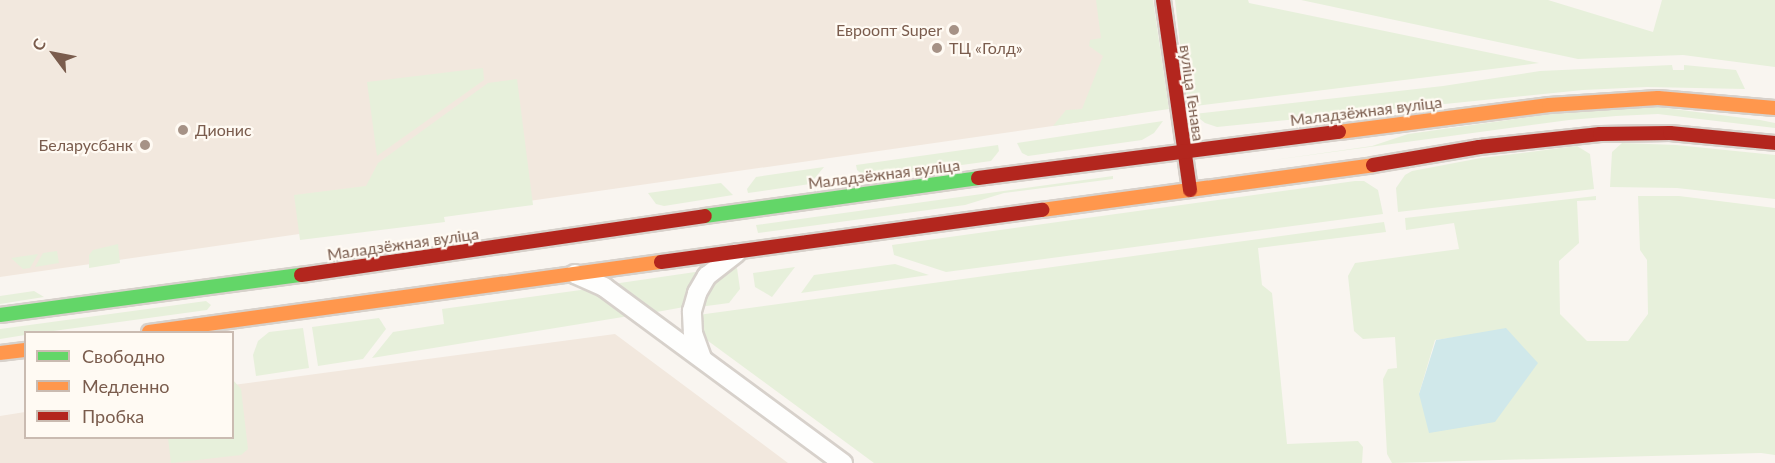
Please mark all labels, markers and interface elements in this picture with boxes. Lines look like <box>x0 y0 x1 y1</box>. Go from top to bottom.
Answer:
place label: Евроопт Super <box>836 20 942 40</box>
marker: Евроопт Super <box>947 23 961 37</box>
north arrow <box>24 24 84 84</box>
text: С <box>27 35 49 54</box>
place label: ТЦ «Голд» <box>949 38 1023 58</box>
marker: ТЦ «Голд» <box>930 41 944 55</box>
street label: вуліца Генава <box>1176 43 1208 143</box>
street label: Маладзёжная вуліца <box>1289 92 1443 130</box>
place label: Дионис <box>195 120 252 140</box>
marker: Дионис <box>176 123 190 137</box>
place label: Беларусбанк <box>38 135 133 155</box>
marker: Беларусбанк <box>138 138 152 152</box>
street label: Маладзёжная вуліца <box>807 155 961 193</box>
street label: Маладзёжная вуліца <box>326 224 480 264</box>
legend <box>24 331 234 439</box>
text: Свободно <box>82 345 165 367</box>
text: Медленно <box>82 375 170 397</box>
text: Пробка <box>82 405 144 427</box>

